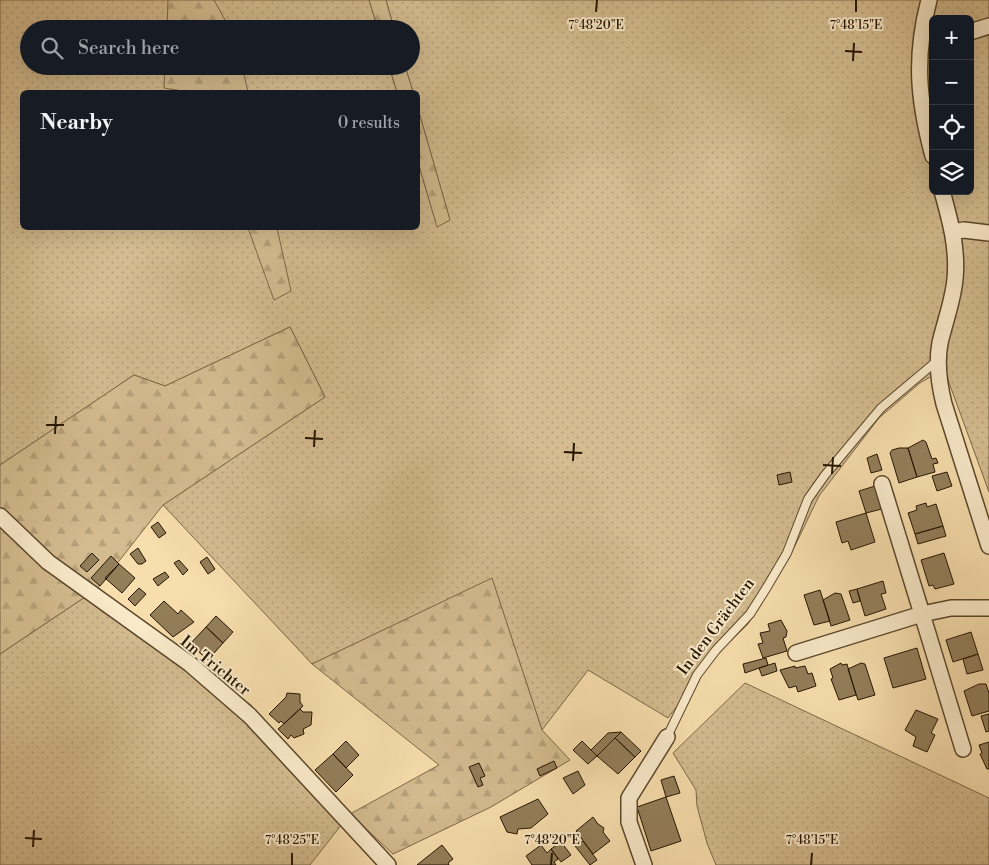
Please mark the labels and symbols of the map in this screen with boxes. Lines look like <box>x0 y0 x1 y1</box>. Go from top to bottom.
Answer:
text: 7°48'20"E <box>568 18 624 33</box>
text: 7°48'15"E <box>830 18 882 33</box>
street label: In den Grächten <box>673 574 759 679</box>
street label: Im Trichter <box>176 631 255 700</box>
text: 7°48'25"E <box>265 833 319 848</box>
text: 7°48'20"E <box>524 833 580 848</box>
text: 7°48'15"E <box>786 833 838 848</box>

